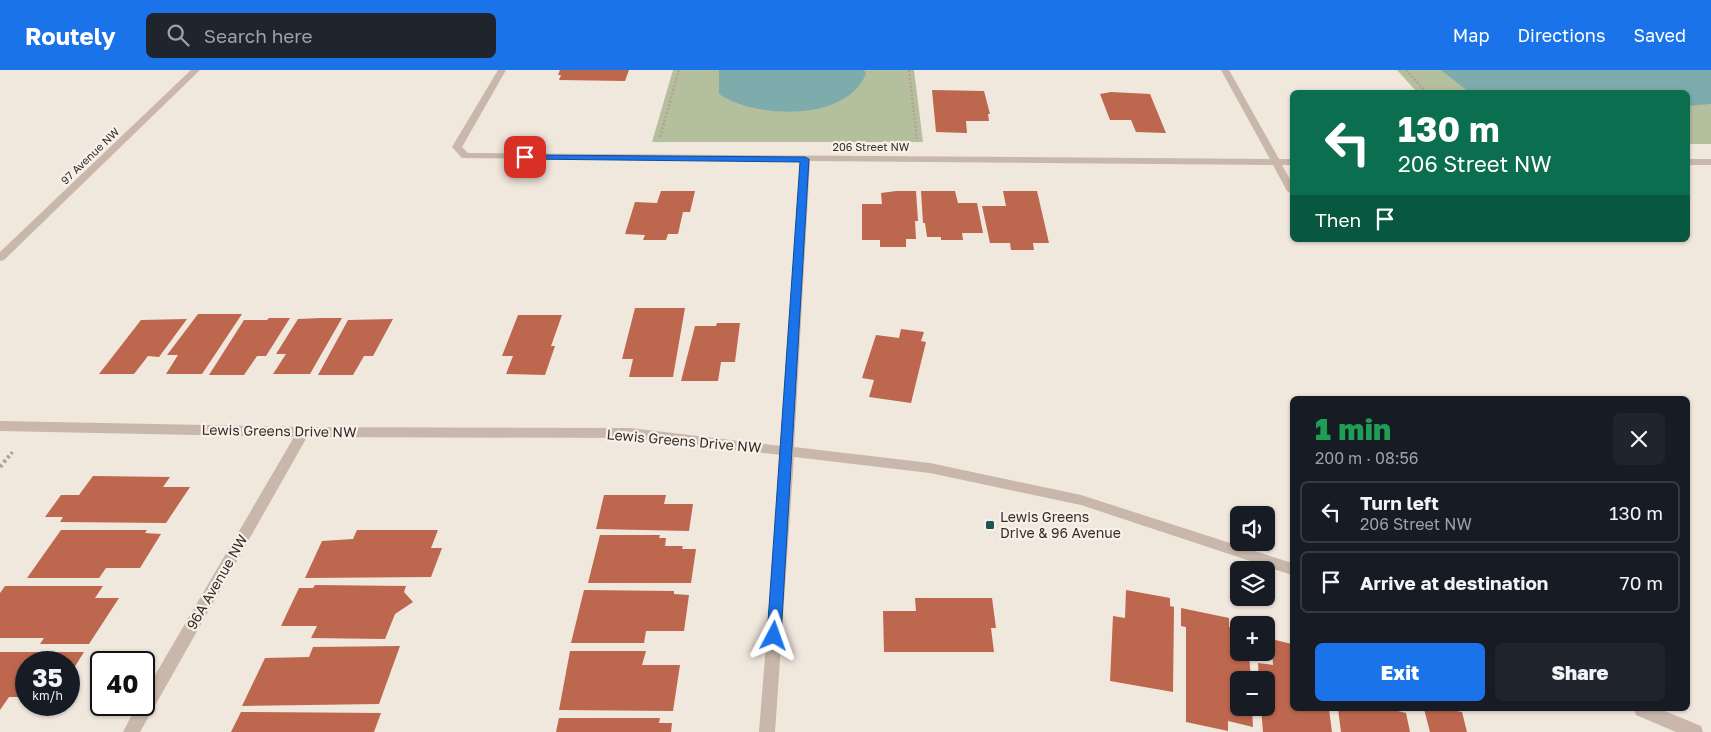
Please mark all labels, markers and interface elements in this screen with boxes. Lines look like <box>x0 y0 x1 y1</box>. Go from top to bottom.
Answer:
search box <box>146 13 496 58</box>
text: Routely <box>25 21 116 50</box>
icon: search <box>164 21 192 49</box>
text: Search here <box>204 24 313 47</box>
text: Map <box>1453 24 1489 46</box>
text: Directions <box>1517 24 1605 46</box>
text: Saved <box>1633 24 1686 46</box>
text: 130 m <box>1398 108 1500 150</box>
icon: left <box>1315 110 1380 175</box>
street label: 97 Avenue NW <box>58 124 122 187</box>
pin <box>504 136 546 178</box>
street label: 206 Street NW <box>833 140 910 153</box>
icon: arrive <box>511 143 539 171</box>
text: 206 Street NW <box>1398 150 1552 177</box>
icon: arrive <box>1371 205 1399 233</box>
text: Then <box>1315 208 1361 231</box>
text: 1 min <box>1315 411 1391 447</box>
button: close <box>1613 413 1665 465</box>
street label: Lewis Greens Drive NW <box>201 421 357 440</box>
street label: Lewis Greens Drive NW <box>606 425 763 456</box>
text: 200 m · 08:56 <box>1315 448 1419 468</box>
text: Turn left <box>1360 491 1439 514</box>
icon: left <box>1317 498 1345 526</box>
text: 130 m <box>1609 501 1663 524</box>
map controls <box>1230 506 1275 716</box>
button: sound <box>1230 506 1275 551</box>
place label: Lewis Greens Drive & 96 Avenue <box>1000 508 1121 541</box>
text: 206 Street NW <box>1360 514 1472 534</box>
marker: Lewis Greens Drive & 96 Avenue <box>984 519 996 531</box>
street label: 96A Avenue NW <box>182 531 251 632</box>
button: layers <box>1230 561 1275 606</box>
icon: arrive <box>1317 568 1345 596</box>
text: Arrive at destination <box>1360 571 1548 594</box>
text: 70 m <box>1620 571 1663 594</box>
position arrow <box>747 609 799 661</box>
button: + <box>1230 616 1275 661</box>
button: Exit <box>1315 643 1485 701</box>
button: Share <box>1495 643 1665 701</box>
speed limit sign: 40 <box>90 651 155 716</box>
text: 35 <box>32 662 63 693</box>
button: − <box>1230 671 1275 716</box>
text: km/h <box>32 688 63 703</box>

